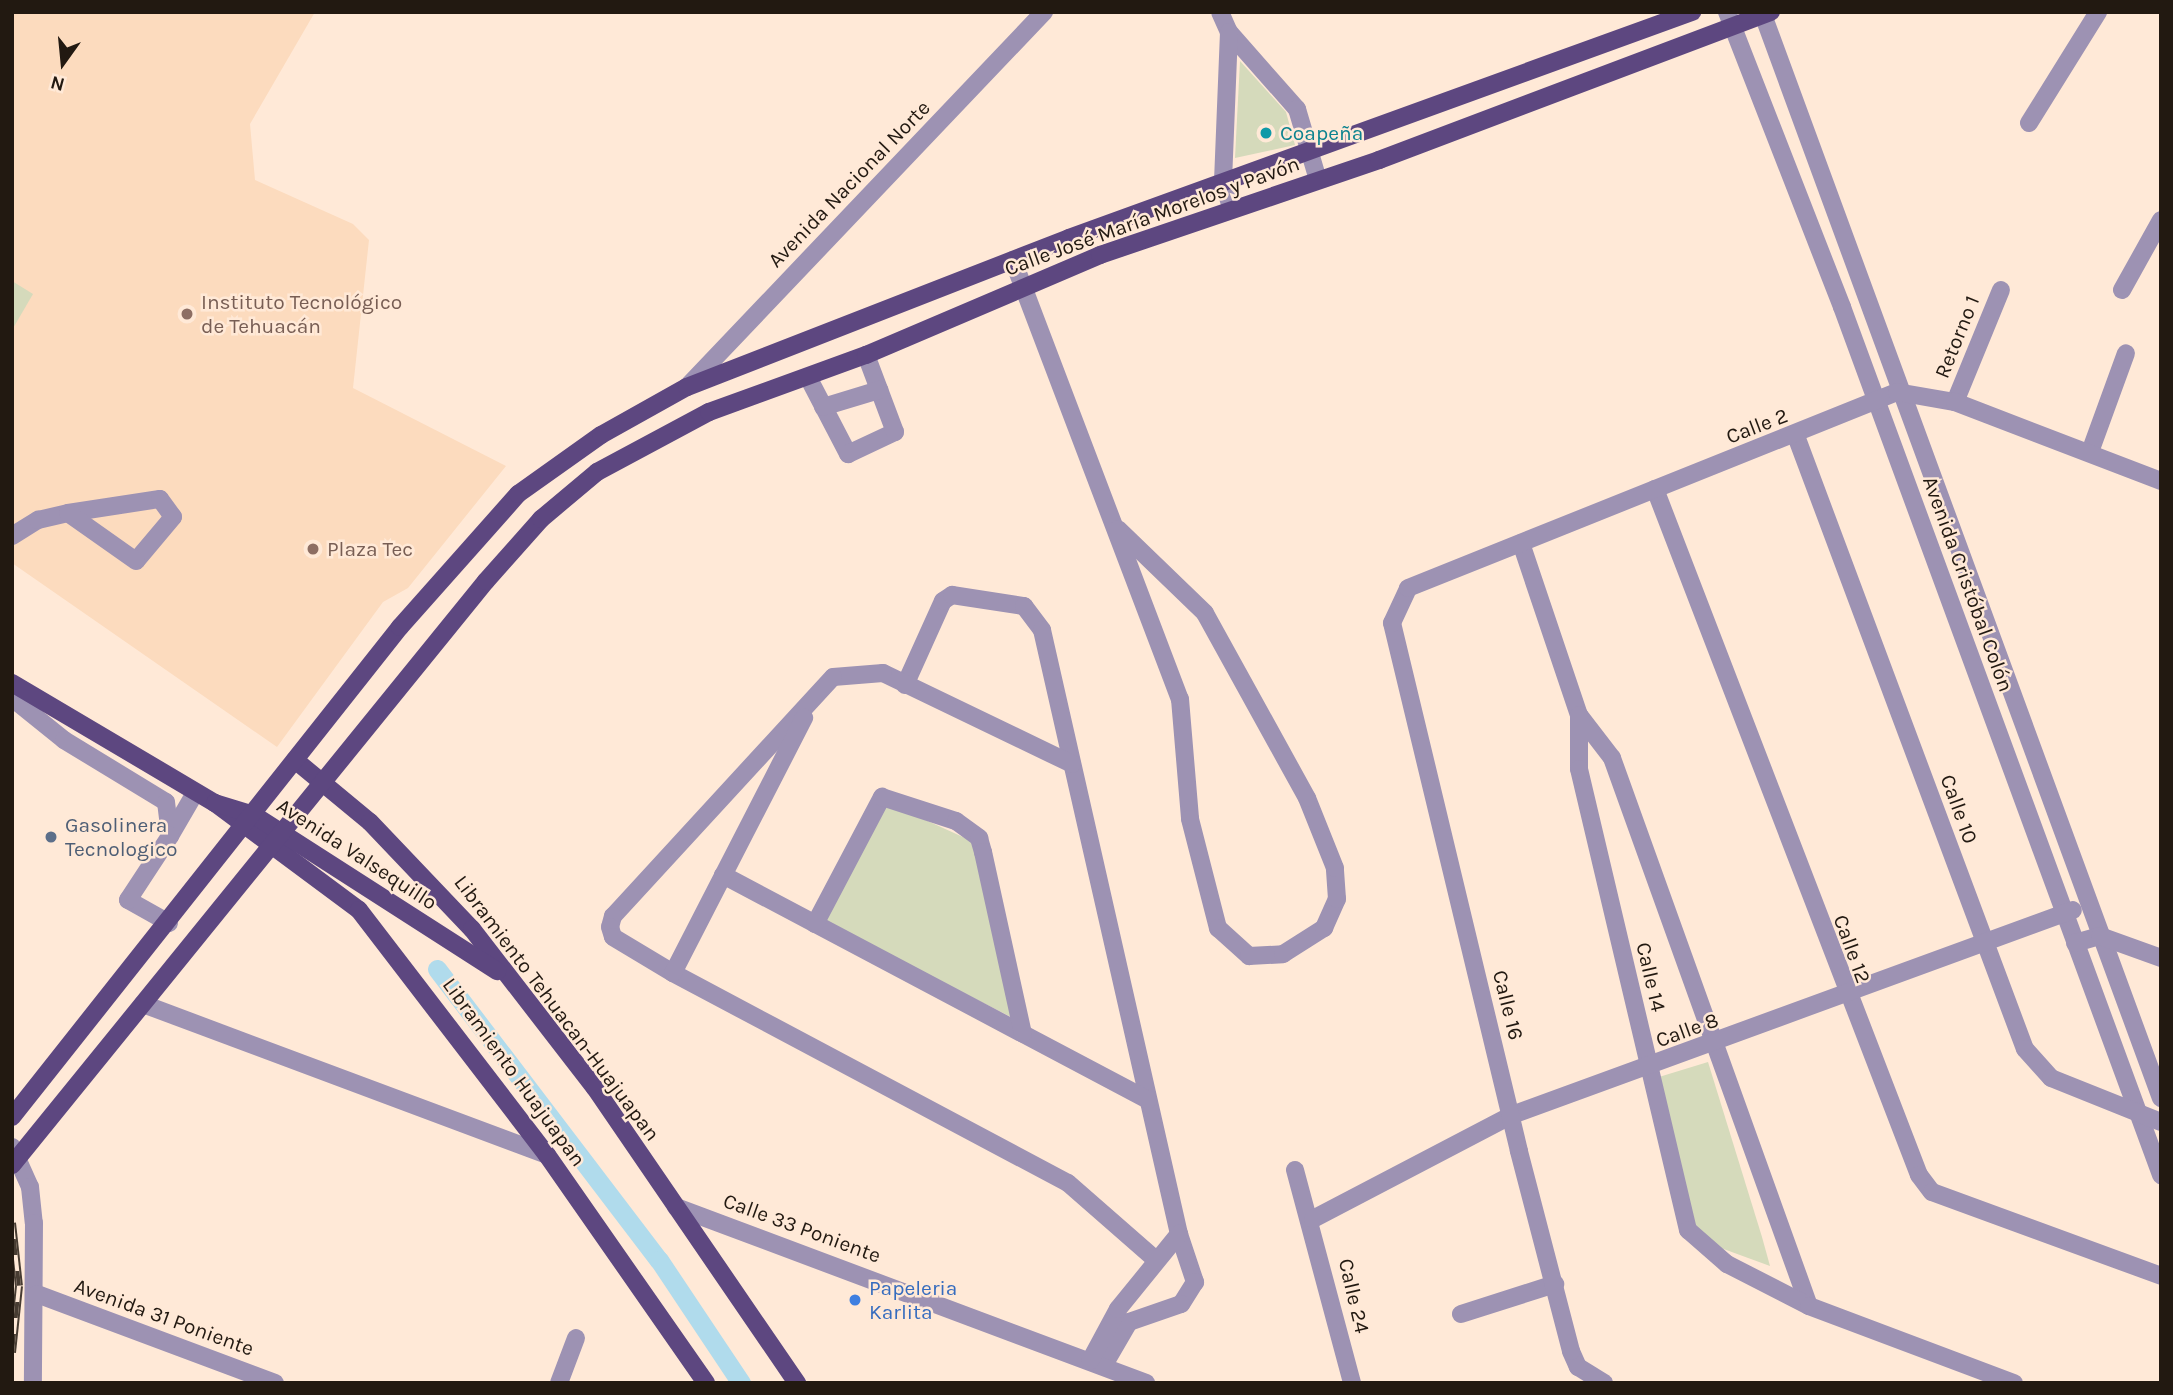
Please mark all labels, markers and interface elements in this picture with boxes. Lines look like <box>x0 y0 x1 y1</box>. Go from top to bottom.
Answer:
north arrow <box>28 28 98 98</box>
text: N <box>48 71 67 96</box>
street label: Avenida Nacional Norte <box>763 95 935 273</box>
place label: Coapeña <box>1280 120 1363 146</box>
marker: Coapeña <box>1258 125 1274 141</box>
street label: Calle José María Morelos y Pavón <box>1001 151 1303 281</box>
place label: Instituto Tecnológico de Tehuacán <box>201 289 402 339</box>
street label: Retorno 1 <box>1929 292 1985 382</box>
marker: Instituto Tecnológico de Tehuacán <box>179 306 195 322</box>
street label: Calle 2 <box>1723 403 1791 449</box>
street label: Avenida Cristóbal Colón <box>1917 473 2019 695</box>
place label: Plaza Tec <box>327 536 413 562</box>
marker: Plaza Tec <box>305 541 321 557</box>
street label: Calle 10 <box>1935 771 1983 847</box>
street label: Avenida Valsequillo <box>272 793 442 915</box>
place label: Gasolinera Tecnologico <box>65 812 177 862</box>
marker: Gasolinera Tecnologico <box>43 829 59 845</box>
street label: Libramiento Tehuacan-Huajuapan <box>449 870 665 1146</box>
street label: Calle 12 <box>1828 911 1876 987</box>
street label: Calle 14 <box>1631 940 1671 1014</box>
street label: Calle 16 <box>1487 968 1529 1042</box>
street label: Libramiento Huajuapan <box>437 973 591 1171</box>
street label: Calle 8 <box>1652 1007 1722 1053</box>
street label: Calle 33 Poniente <box>720 1188 884 1268</box>
street label: Calle 24 <box>1333 1256 1375 1336</box>
street label: Avenida 31 Poniente <box>71 1273 257 1361</box>
place label: Papeleria Karlita <box>869 1275 957 1325</box>
marker: Papeleria Karlita <box>847 1292 863 1308</box>

